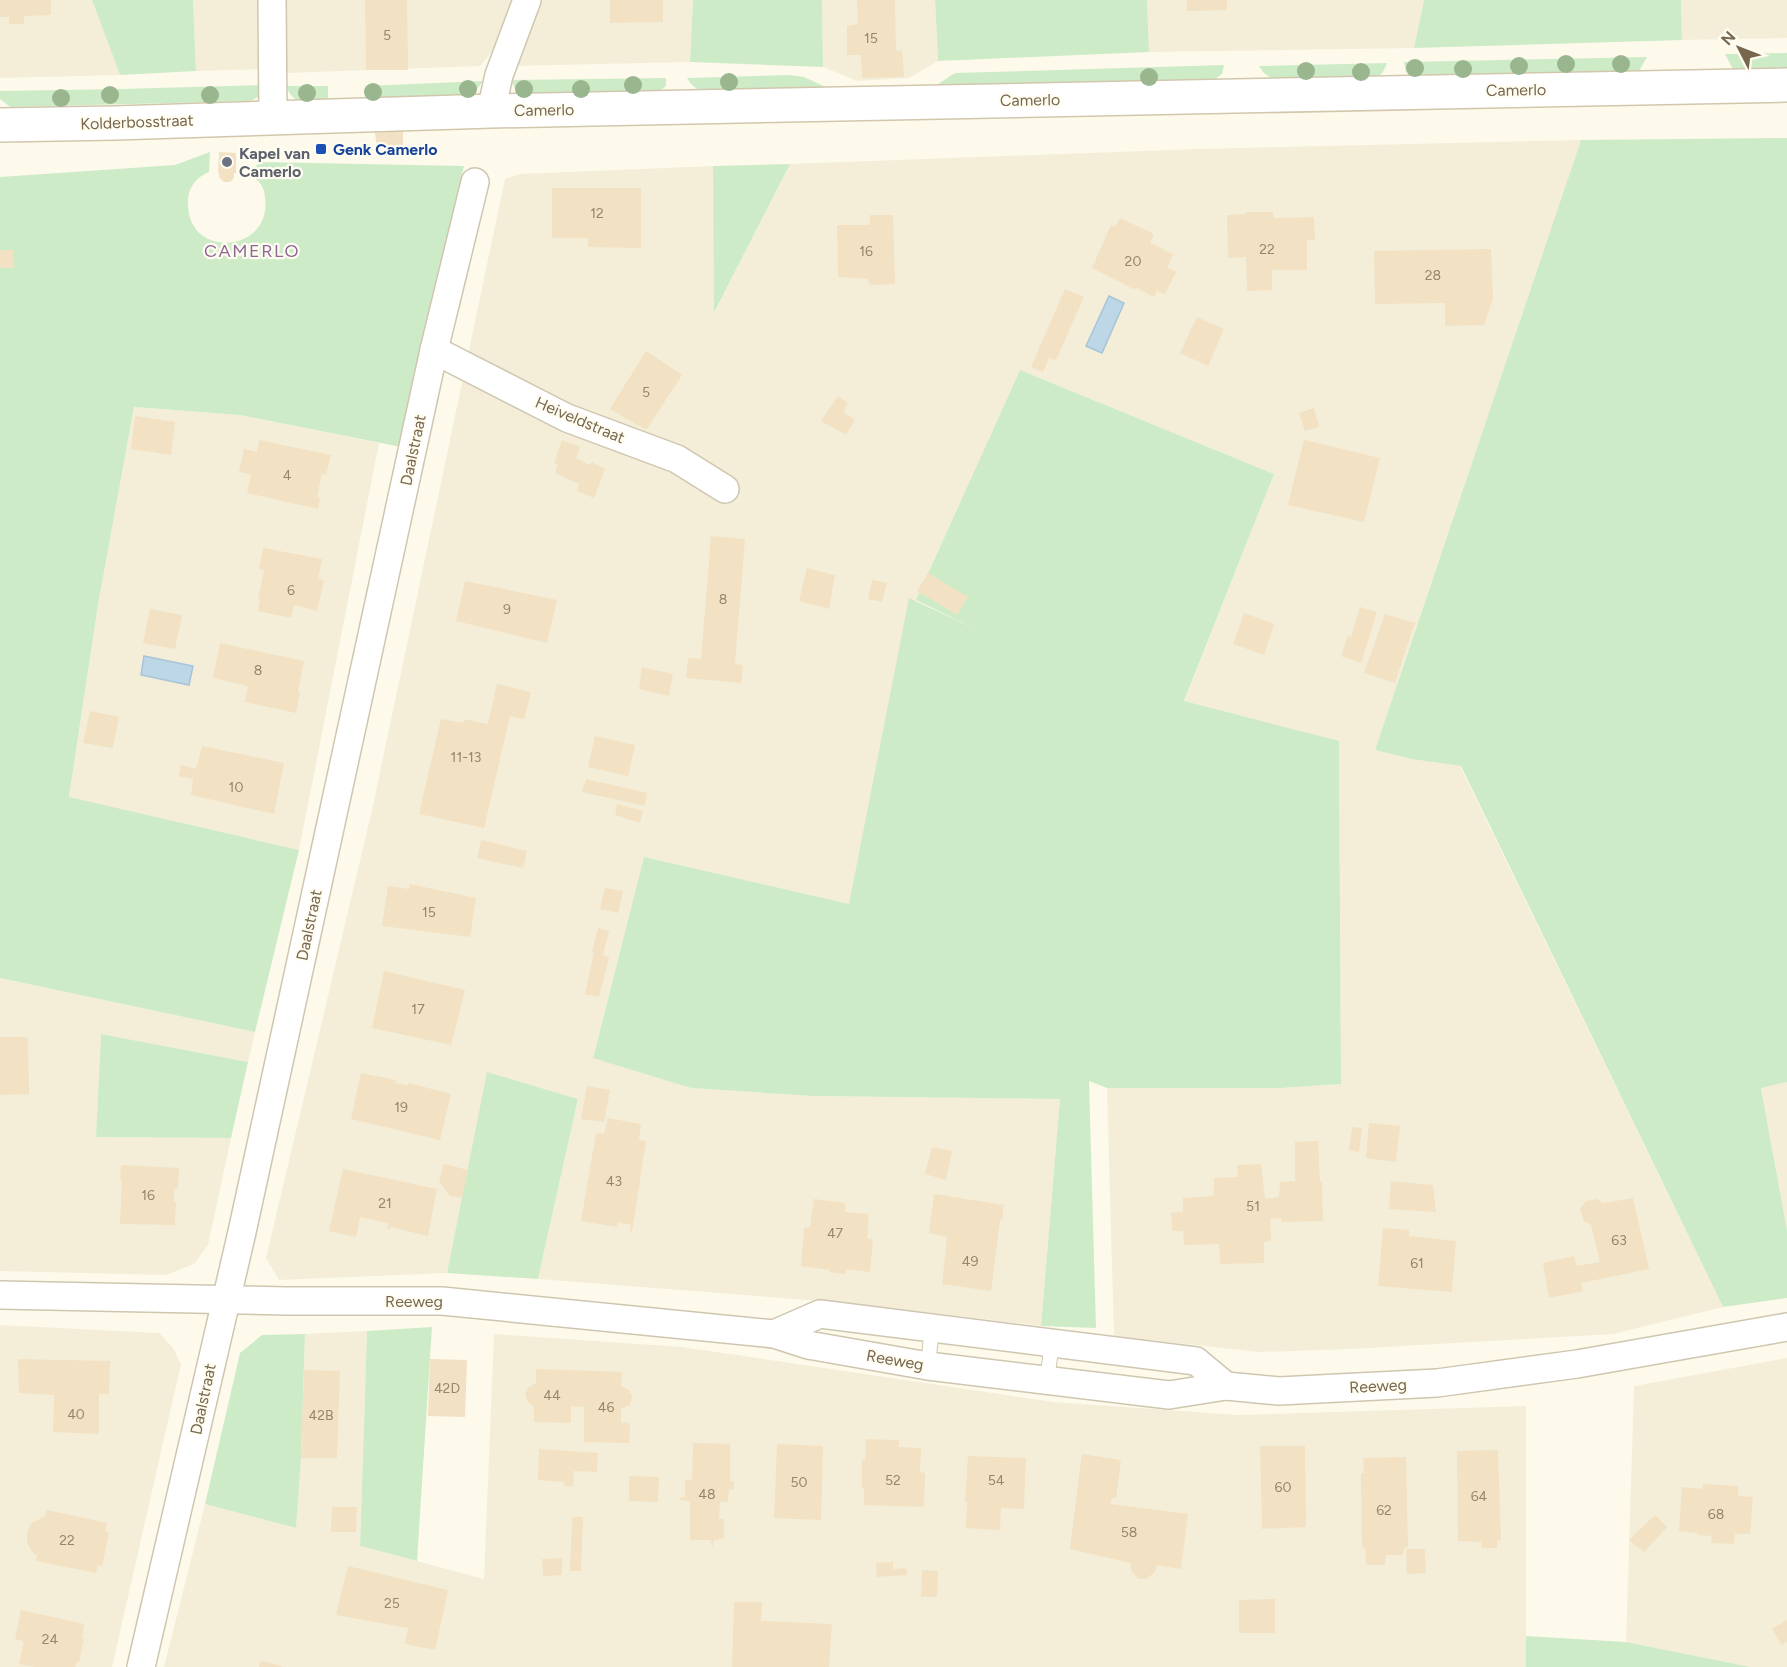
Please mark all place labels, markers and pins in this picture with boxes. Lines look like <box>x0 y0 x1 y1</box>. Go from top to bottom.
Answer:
place label: Genk Camerlo <box>333 140 438 159</box>
marker: Genk Camerlo <box>314 142 328 156</box>
place label: Kapel van Camerlo <box>239 144 310 181</box>
marker: Kapel van Camerlo <box>220 155 234 169</box>

